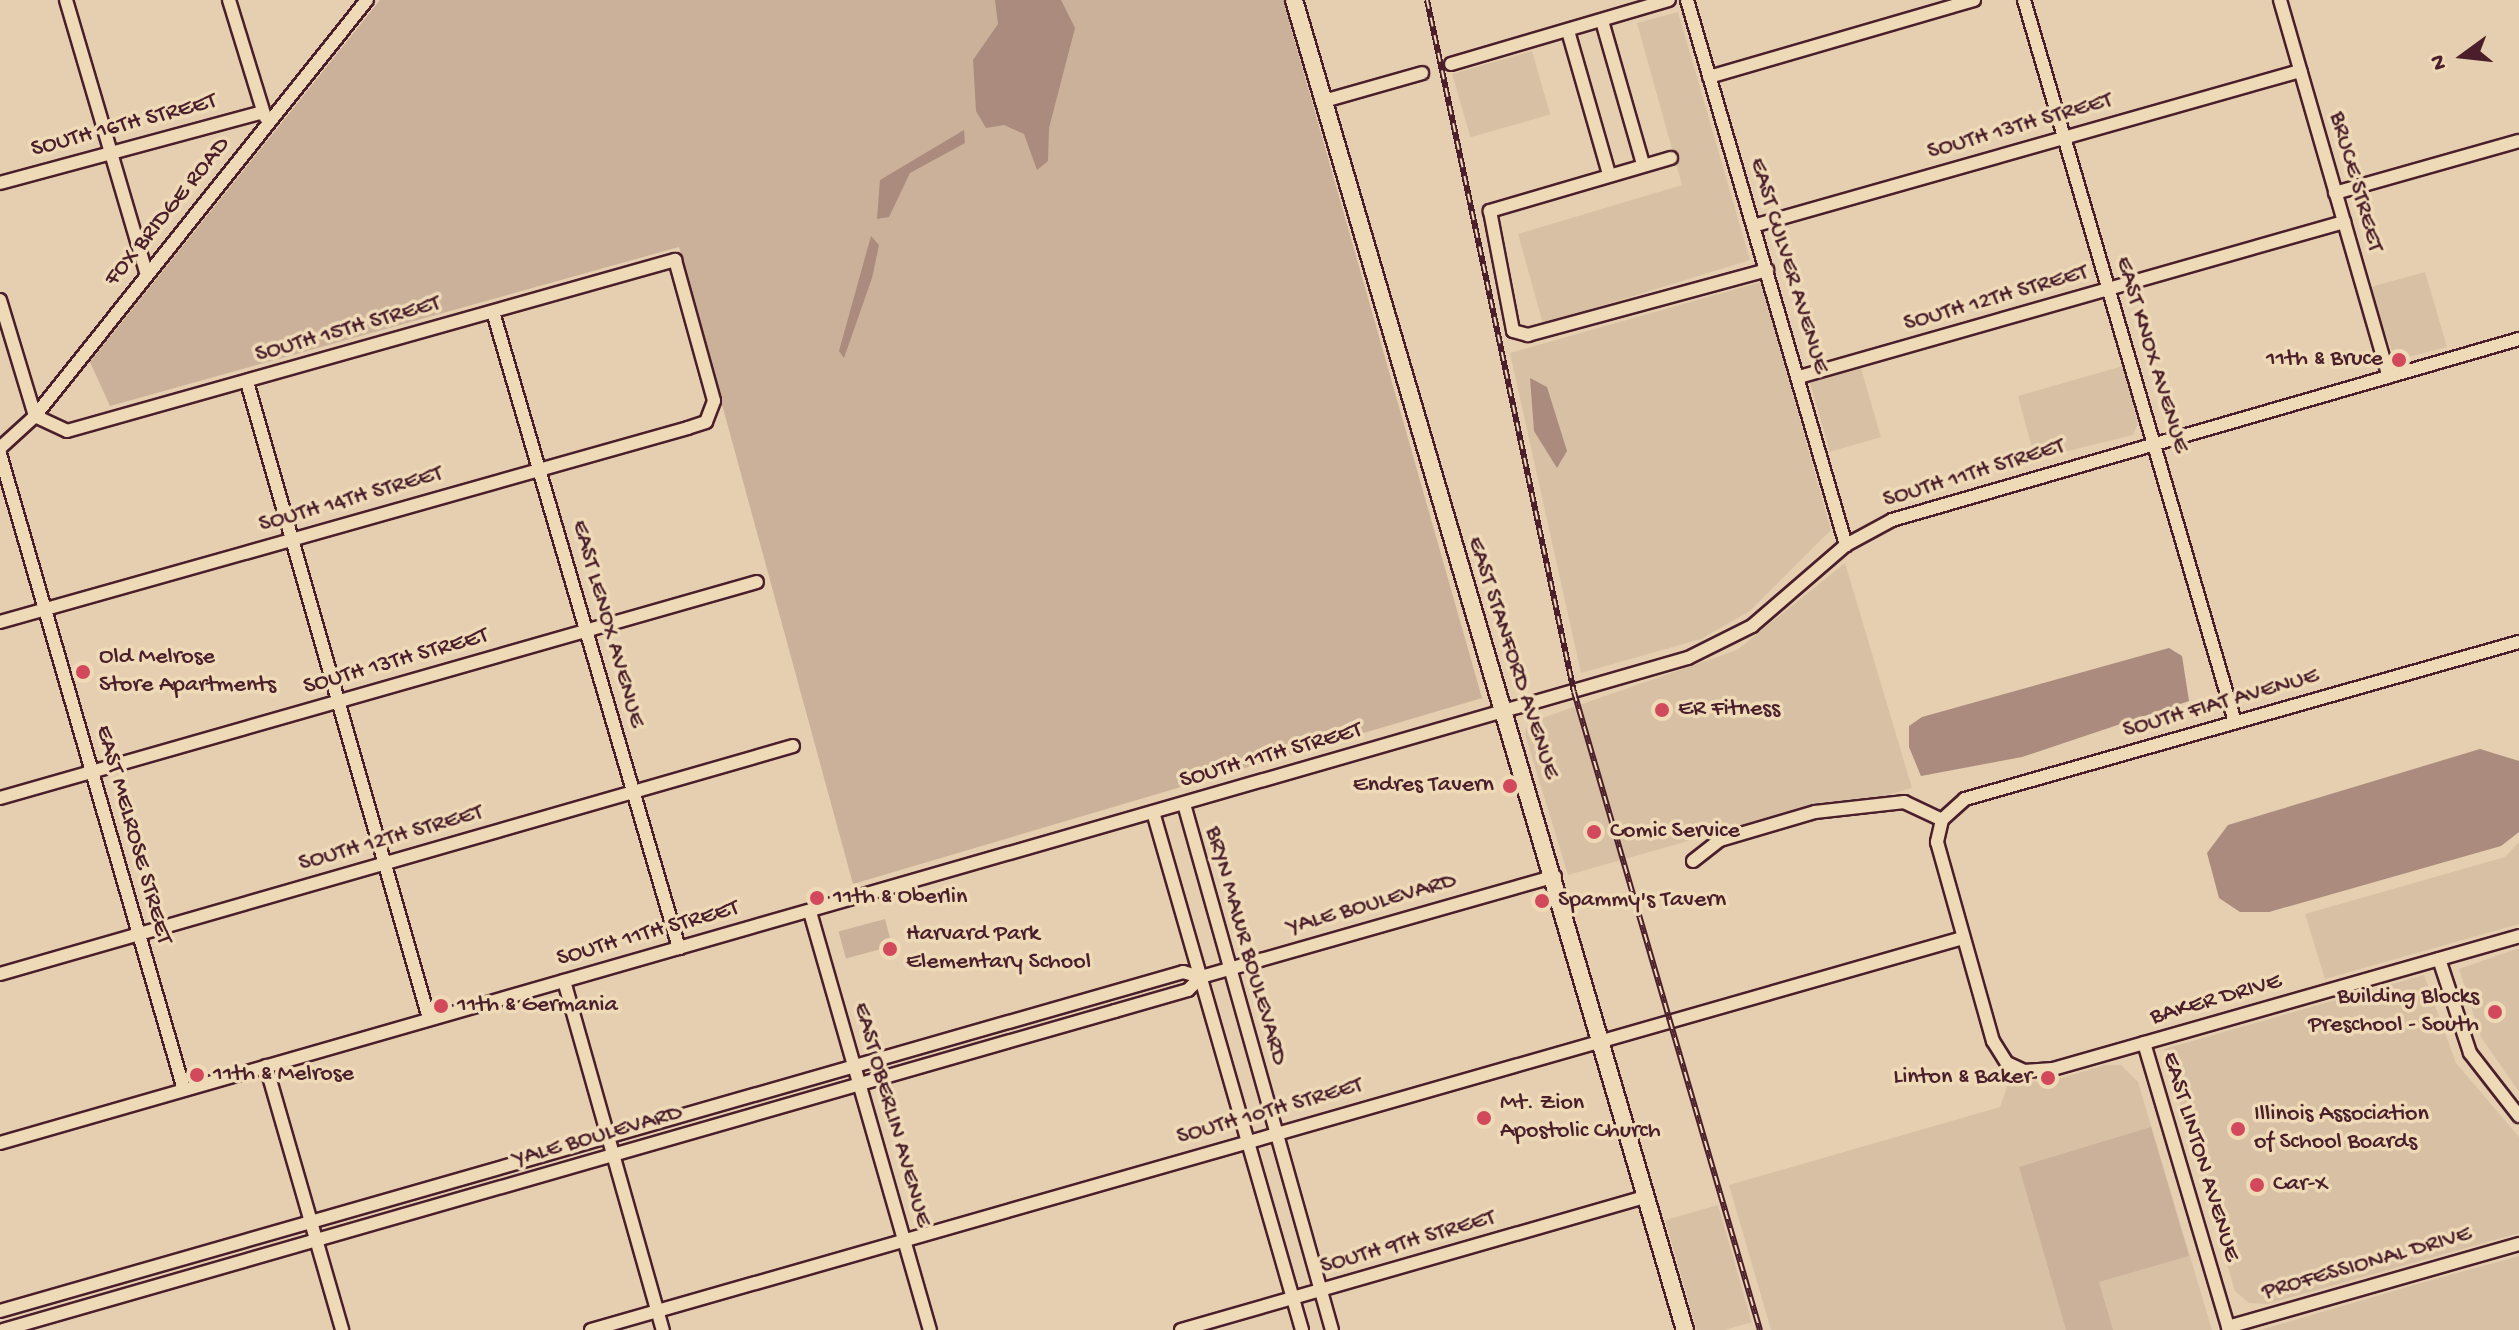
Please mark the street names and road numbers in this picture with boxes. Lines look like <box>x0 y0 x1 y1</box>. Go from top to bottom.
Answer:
street label: SOUTH 16TH STREET <box>28 87 220 165</box>
street label: SOUTH 13TH STREET <box>1924 87 2116 167</box>
street label: BRUCE STREET <box>2321 109 2389 255</box>
street label: FOX BRIDGE ROAD <box>99 131 237 293</box>
street label: EAST CULVER AVENUE <box>1741 155 1835 377</box>
street label: EAST KNOX AVENUE <box>2107 253 2195 457</box>
street label: SOUTH 12TH STREET <box>1901 259 2091 339</box>
street label: SOUTH 15TH STREET <box>252 290 444 370</box>
street label: SOUTH 11TH STREET <box>1880 433 2068 515</box>
street label: SOUTH 14TH STREET <box>256 460 446 540</box>
street label: EAST LENOX AVENUE <box>564 517 650 731</box>
street label: EAST STANFORD AVENUE <box>1459 533 1565 783</box>
street label: SOUTH 13TH STREET <box>300 622 492 702</box>
street label: SOUTH FIAT AVENUE <box>2120 662 2322 746</box>
street label: SOUTH 11TH STREET <box>1177 716 1365 796</box>
street label: EAST MELROSE STREET <box>88 722 178 948</box>
street label: SOUTH 12TH STREET <box>296 799 486 879</box>
street label: BRYN MAWR BOULEVARD <box>1197 823 1293 1069</box>
street label: YALE BOULEVARD <box>1284 867 1460 943</box>
street label: SOUTH 11TH STREET <box>554 894 742 974</box>
street label: BAKER DRIVE <box>2147 968 2285 1032</box>
street label: EAST OBERLIN AVENUE <box>845 999 937 1231</box>
street label: EAST LINTON AVENUE <box>2154 1049 2246 1265</box>
street label: SOUTH 10TH STREET <box>1174 1072 1366 1152</box>
street label: YALE BOULEVARD <box>510 1099 686 1175</box>
street label: SOUTH 9TH STREET <box>1317 1204 1499 1282</box>
street label: PROFESSIONAL DRIVE <box>2259 1220 2475 1308</box>

